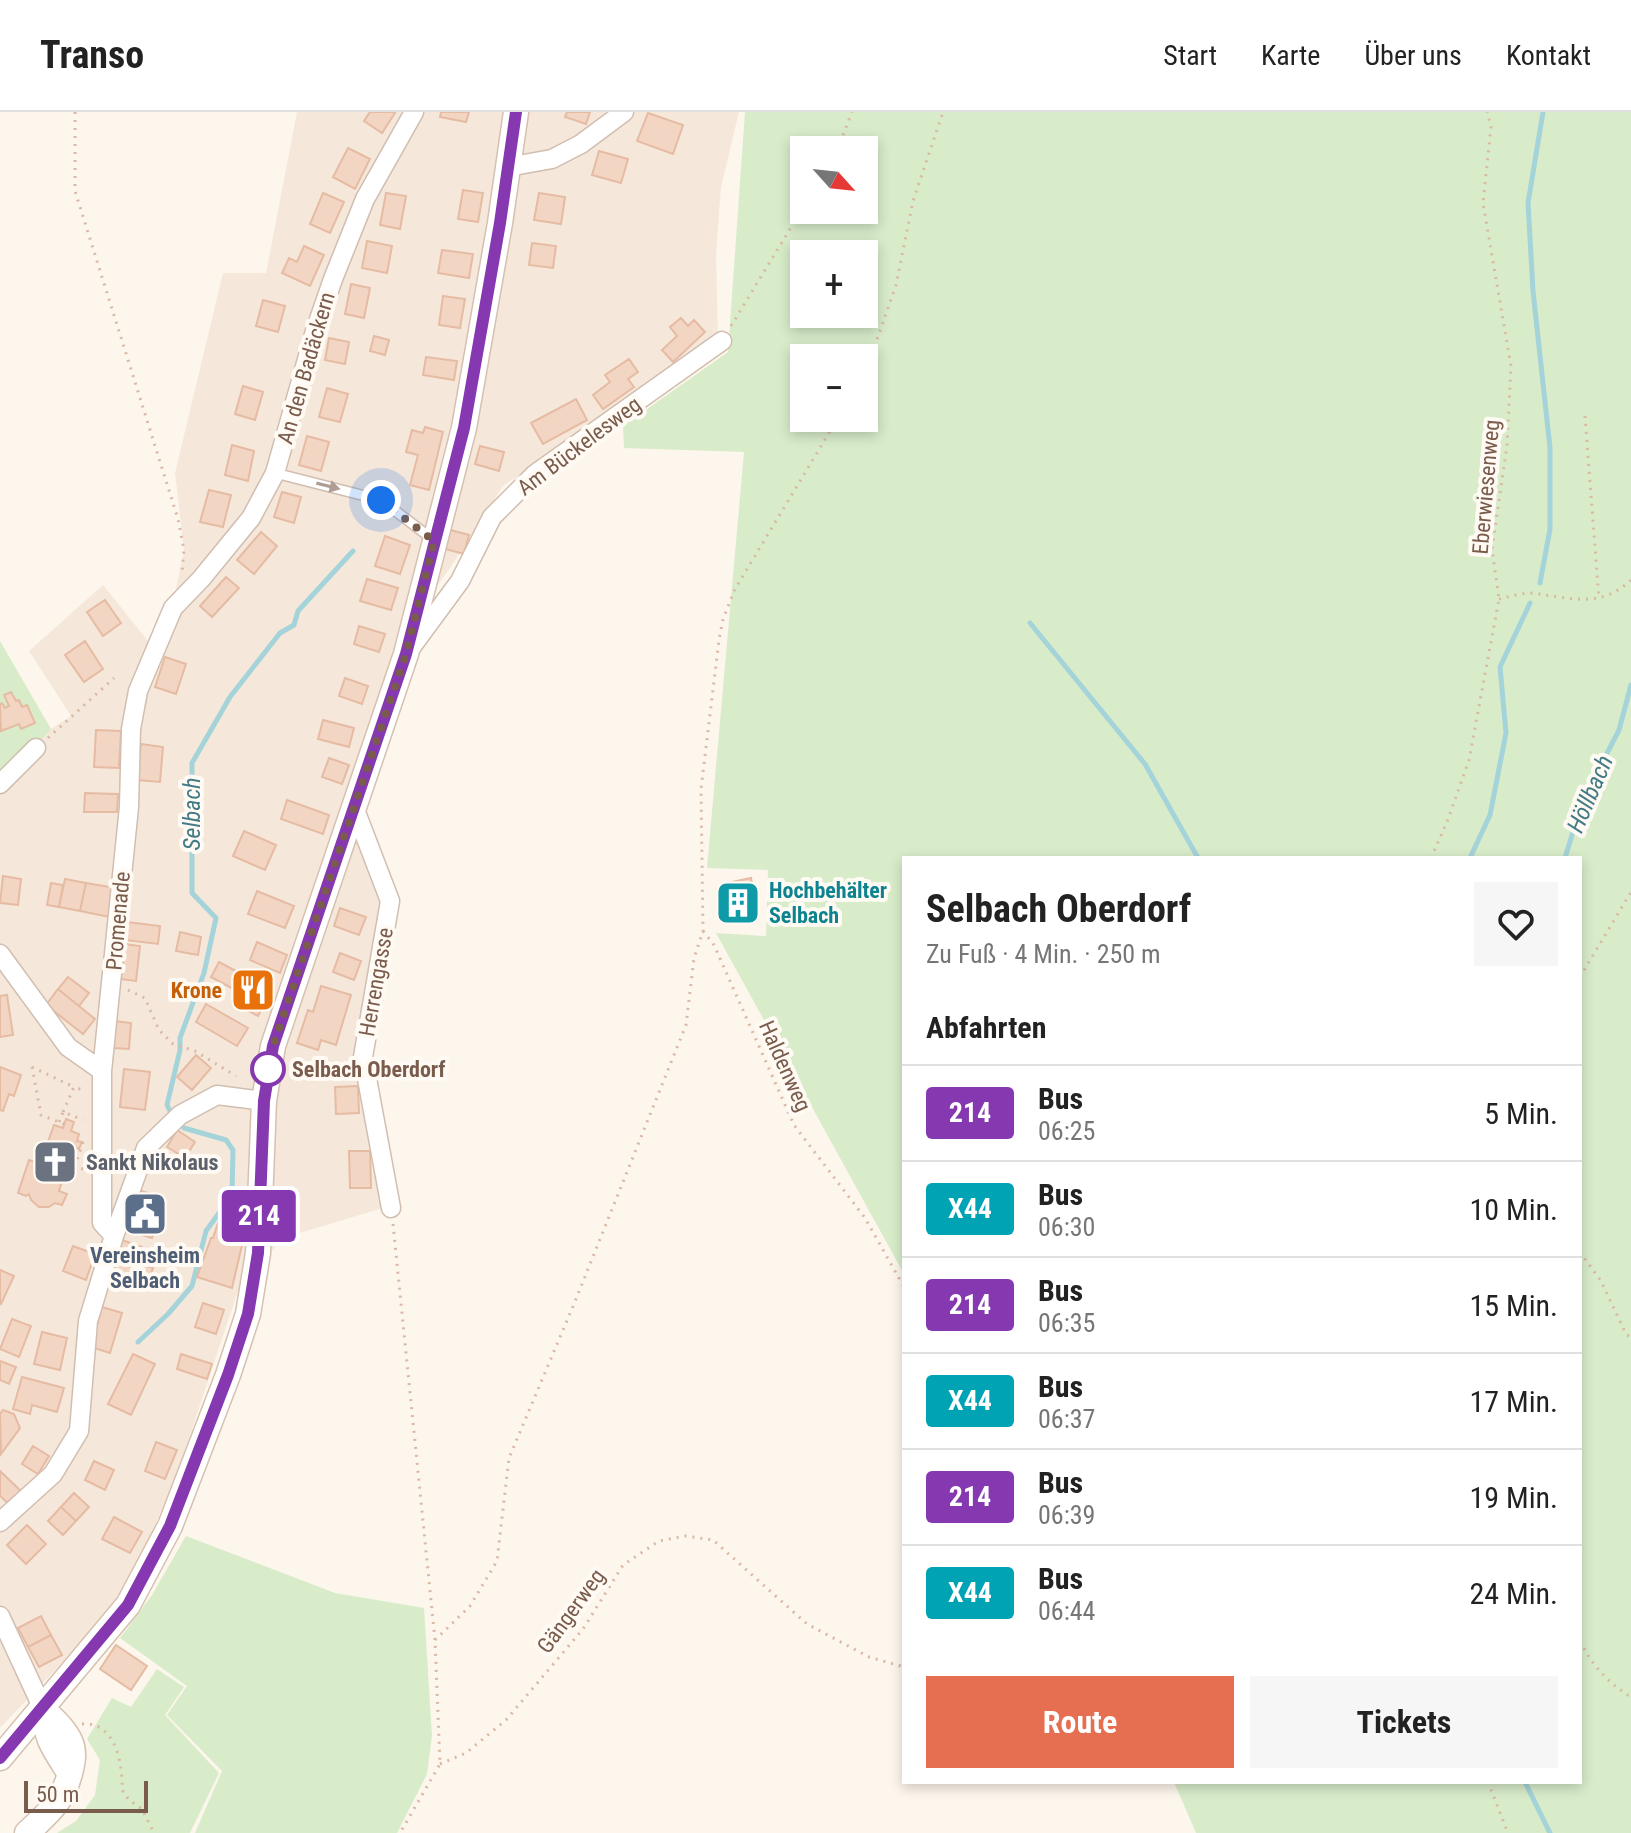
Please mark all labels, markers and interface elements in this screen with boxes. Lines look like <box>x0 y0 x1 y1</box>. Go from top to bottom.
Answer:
text: Transo <box>40 33 144 77</box>
text: Start <box>1163 39 1217 72</box>
text: Karte <box>1261 39 1320 72</box>
text: Über uns <box>1364 39 1462 72</box>
text: Kontakt <box>1506 39 1591 72</box>
north arrow <box>790 136 878 224</box>
map controls <box>790 136 878 432</box>
button: + <box>790 240 878 328</box>
street label: An den Badäckern <box>272 289 340 447</box>
button: − <box>790 344 878 432</box>
street label: Am Bückelesweg <box>512 391 646 501</box>
street label: Eberwiesenweg <box>1468 419 1504 555</box>
your location <box>361 480 401 520</box>
one-way arrow <box>316 481 341 493</box>
water label: Höllbach <box>1561 751 1619 837</box>
water label: Selbach <box>178 778 206 850</box>
street label: Promenade <box>101 871 135 971</box>
place label: Hochbehälter Selbach <box>769 878 887 928</box>
building icon: Hochbehälter Selbach <box>714 879 762 927</box>
button: heart <box>1474 882 1558 966</box>
text: Selbach Oberdorf <box>926 887 1191 931</box>
street label: Herrengasse <box>354 926 398 1038</box>
text: Zu Fuß · 4 Min. · 250 m <box>926 939 1161 969</box>
restaurant icon: Krone <box>229 966 277 1014</box>
place label: Krone <box>171 978 222 1003</box>
text: Abfahrten <box>926 1010 1046 1045</box>
street label: Haldenweg <box>754 1017 816 1115</box>
marker: Selbach Oberdorf <box>251 1052 285 1086</box>
place label: Selbach Oberdorf <box>292 1057 446 1082</box>
text: Bus <box>1038 1081 1083 1116</box>
text: 214 <box>949 1096 991 1129</box>
text: 5 Min. <box>1484 1096 1558 1131</box>
text: 06:25 <box>1038 1116 1095 1146</box>
church icon: Sankt Nikolaus <box>31 1138 79 1186</box>
place label: Sankt Nikolaus <box>86 1150 219 1175</box>
text: Bus <box>1038 1177 1083 1212</box>
public building icon: Vereinsheim Selbach <box>121 1190 169 1238</box>
line badge: 214 <box>213 1190 305 1242</box>
text: X44 <box>948 1192 992 1225</box>
text: 10 Min. <box>1470 1192 1558 1227</box>
text: 214 <box>238 1199 280 1232</box>
text: 06:30 <box>1038 1212 1095 1242</box>
place label: Vereinsheim Selbach <box>90 1243 200 1293</box>
text: Bus <box>1038 1273 1083 1308</box>
text: 214 <box>949 1288 991 1321</box>
text: 15 Min. <box>1470 1288 1558 1323</box>
text: 06:35 <box>1038 1308 1095 1338</box>
text: Bus <box>1038 1369 1083 1404</box>
text: X44 <box>948 1384 992 1417</box>
text: 17 Min. <box>1470 1384 1558 1419</box>
text: 06:37 <box>1038 1404 1095 1434</box>
text: Bus <box>1038 1465 1083 1500</box>
text: 214 <box>949 1480 991 1513</box>
text: 19 Min. <box>1470 1480 1558 1515</box>
text: 06:39 <box>1038 1500 1095 1530</box>
text: Bus <box>1038 1561 1083 1596</box>
street label: Gängerweg <box>532 1564 610 1658</box>
text: X44 <box>948 1576 992 1609</box>
text: 24 Min. <box>1470 1576 1558 1611</box>
text: 06:44 <box>1038 1596 1095 1626</box>
button: Route <box>926 1676 1234 1768</box>
button: Tickets <box>1250 1676 1558 1768</box>
scale bar <box>24 1777 148 1813</box>
text: 50 m <box>36 1782 79 1807</box>

